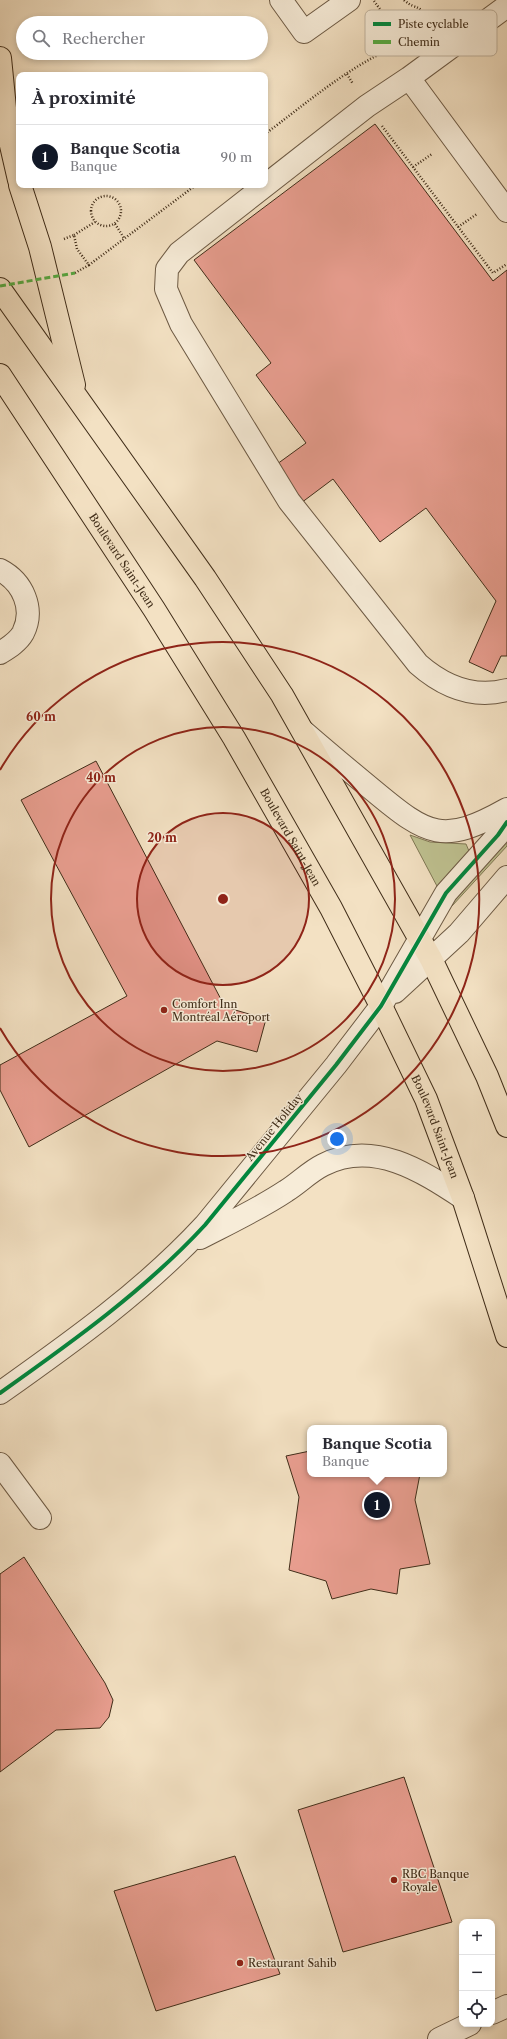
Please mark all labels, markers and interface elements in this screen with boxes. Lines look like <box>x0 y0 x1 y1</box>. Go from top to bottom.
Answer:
legend <box>365 10 497 56</box>
search box <box>16 16 268 60</box>
text: Piste cyclable <box>398 17 469 31</box>
icon: search <box>30 27 52 49</box>
text: Rechercher <box>62 29 145 48</box>
text: Chemin <box>398 35 440 49</box>
text: À proximité <box>32 88 136 108</box>
text: Banque Scotia <box>70 139 180 158</box>
text: 1 <box>42 149 48 165</box>
text: 90 m <box>221 149 252 165</box>
text: Banque <box>70 158 117 174</box>
street label: Boulevard Saint-Jean <box>86 511 158 610</box>
text: 60 m <box>26 709 56 724</box>
text: 40 m <box>86 770 116 785</box>
street label: Boulevard Saint-Jean <box>257 786 324 889</box>
text: 20 m <box>147 830 177 845</box>
centre of rings <box>216 892 230 906</box>
place label: Comfort Inn Montréal Aéroport <box>172 997 270 1024</box>
marker: Comfort Inn Montréal Aéroport <box>159 1005 169 1015</box>
street label: Boulevard Saint-Jean <box>408 1072 462 1180</box>
street label: Avenue Holiday <box>242 1090 306 1164</box>
your location <box>327 1129 347 1149</box>
popup <box>307 1425 447 1477</box>
text: Banque Scotia <box>322 1434 432 1453</box>
text: Banque <box>322 1453 369 1469</box>
pin: 1 <box>364 1490 390 1520</box>
place label: RBC Banque Royale <box>402 1867 469 1894</box>
marker: RBC Banque Royale <box>389 1875 399 1885</box>
map controls <box>459 1919 495 2027</box>
button: + <box>459 1919 495 1955</box>
button: − <box>459 1955 495 1991</box>
place label: Restaurant Sahib <box>248 1956 337 1970</box>
marker: Restaurant Sahib <box>235 1958 245 1968</box>
button: locate <box>459 1991 495 2027</box>

